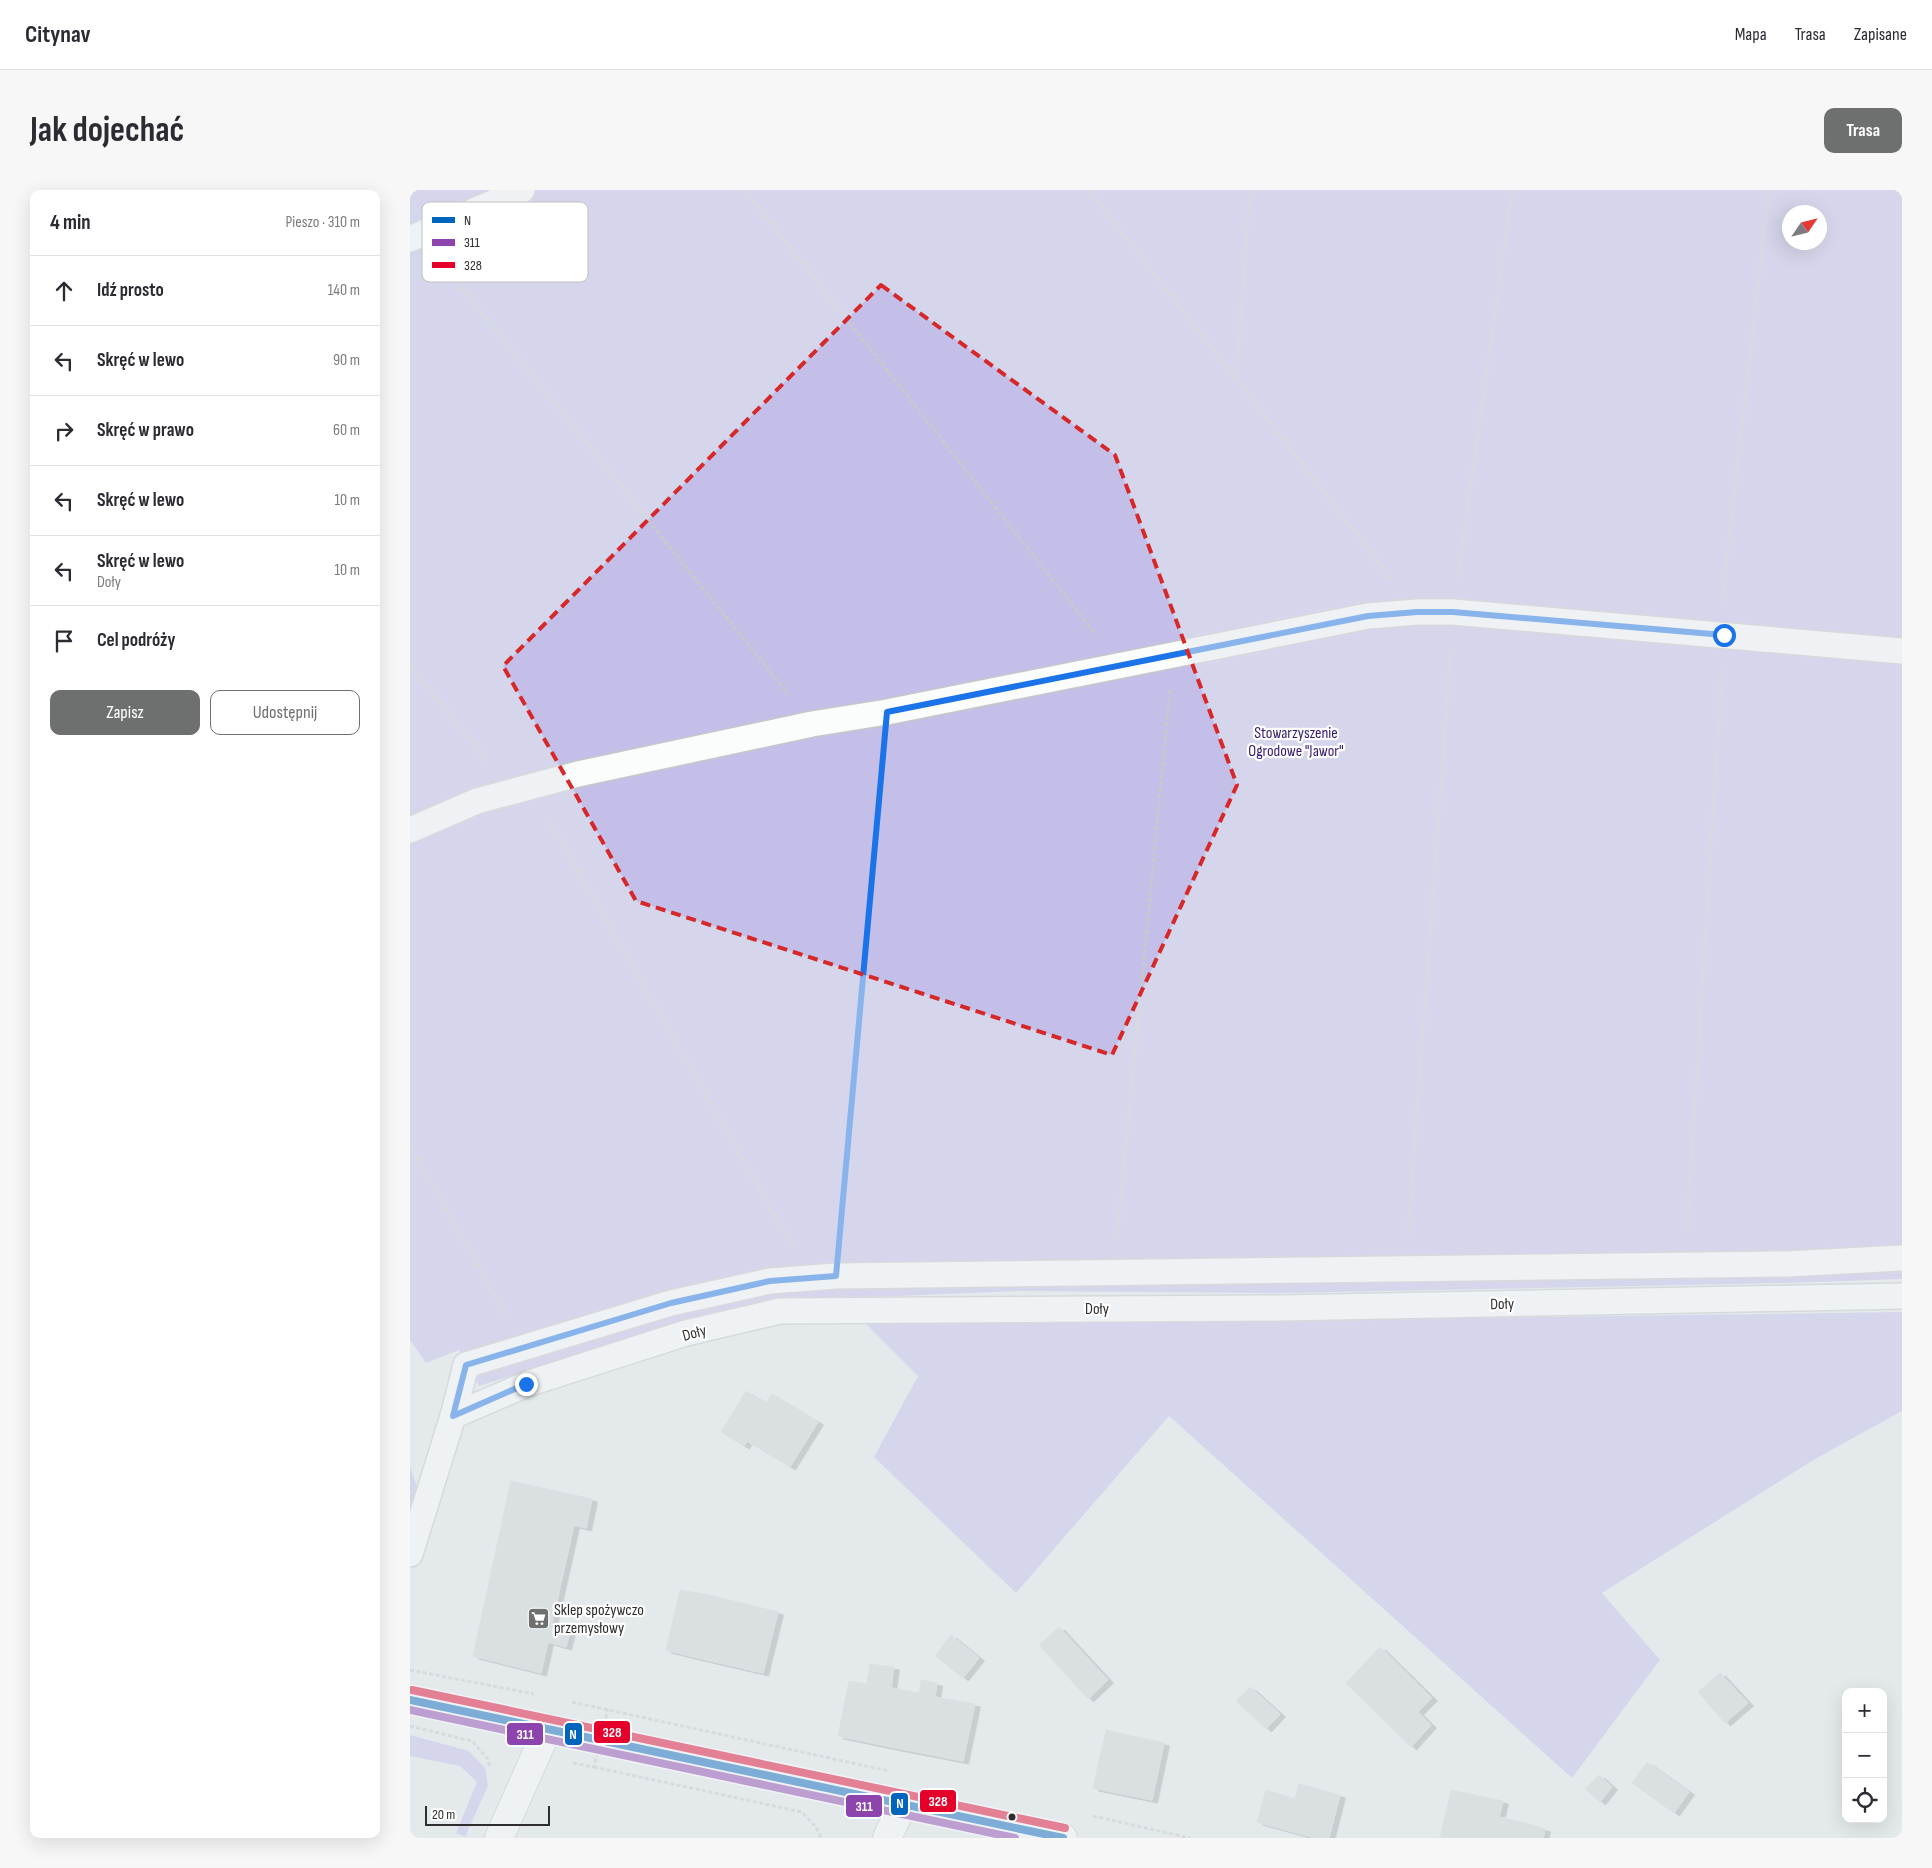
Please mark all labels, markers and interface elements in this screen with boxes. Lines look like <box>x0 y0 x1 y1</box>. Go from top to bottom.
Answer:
text: Citynav <box>25 20 91 49</box>
text: Mapa <box>1735 24 1767 45</box>
text: Trasa <box>1795 24 1826 45</box>
text: Zapisane <box>1854 24 1907 45</box>
button: Trasa <box>1824 108 1902 153</box>
text: Jak dojechać <box>30 109 184 152</box>
legend <box>422 202 588 282</box>
north arrow <box>1782 205 1827 250</box>
text: 4 min <box>50 210 91 235</box>
text: N <box>464 212 471 229</box>
text: Pieszo · 310 m <box>286 213 360 232</box>
text: 311 <box>464 234 480 251</box>
text: 328 <box>464 257 482 274</box>
icon: ahead <box>50 277 78 305</box>
text: Idź prosto <box>97 279 164 302</box>
text: 140 m <box>328 281 360 300</box>
icon: left <box>50 347 78 375</box>
text: Skręć w lewo <box>97 349 184 372</box>
text: 90 m <box>333 351 360 370</box>
icon: right <box>50 417 78 445</box>
text: Skręć w prawo <box>97 419 194 442</box>
text: 60 m <box>333 421 360 440</box>
icon: left <box>50 487 78 515</box>
text: Skręć w lewo <box>97 489 184 512</box>
text: 10 m <box>334 491 360 510</box>
text: Skręć w lewo <box>97 550 184 573</box>
icon: left <box>50 557 78 585</box>
text: 10 m <box>334 561 360 580</box>
text: Doły <box>97 573 121 592</box>
route start <box>1713 624 1736 647</box>
icon: arrive <box>50 627 78 655</box>
text: Cel podróży <box>97 629 175 652</box>
button: Zapisz <box>50 690 200 735</box>
button: Udostępnij <box>210 690 360 735</box>
park label: Stowarzyszenie Ogrodowe "Jawor" <box>1248 724 1344 761</box>
street label: Doły <box>1490 1295 1514 1314</box>
street label: Doły <box>1085 1300 1109 1319</box>
street label: Doły <box>680 1321 708 1346</box>
route end <box>515 1373 538 1396</box>
place label: Sklep spożywczo przemysłowy <box>554 1601 644 1638</box>
supermarket icon: Sklep spożywczo przemysłowy <box>526 1606 550 1630</box>
map controls <box>1842 1688 1887 1823</box>
button: + <box>1842 1688 1887 1733</box>
line badge: 328 <box>593 1720 631 1744</box>
line badge: 311 <box>506 1722 544 1746</box>
line badge: N <box>564 1722 583 1746</box>
text: 328 <box>602 1724 622 1741</box>
text: 311 <box>516 1726 534 1743</box>
text: N <box>569 1726 577 1743</box>
button: − <box>1842 1733 1887 1778</box>
button: locate <box>1842 1778 1887 1823</box>
line badge: 328 <box>919 1789 957 1813</box>
line badge: N <box>890 1792 909 1816</box>
text: 328 <box>928 1793 948 1810</box>
line badge: 311 <box>845 1794 883 1818</box>
text: N <box>896 1795 904 1812</box>
text: 311 <box>855 1798 873 1815</box>
scale bar <box>425 1803 550 1826</box>
text: 20 m <box>432 1806 455 1823</box>
unlabelled marker <box>1007 1812 1017 1822</box>

